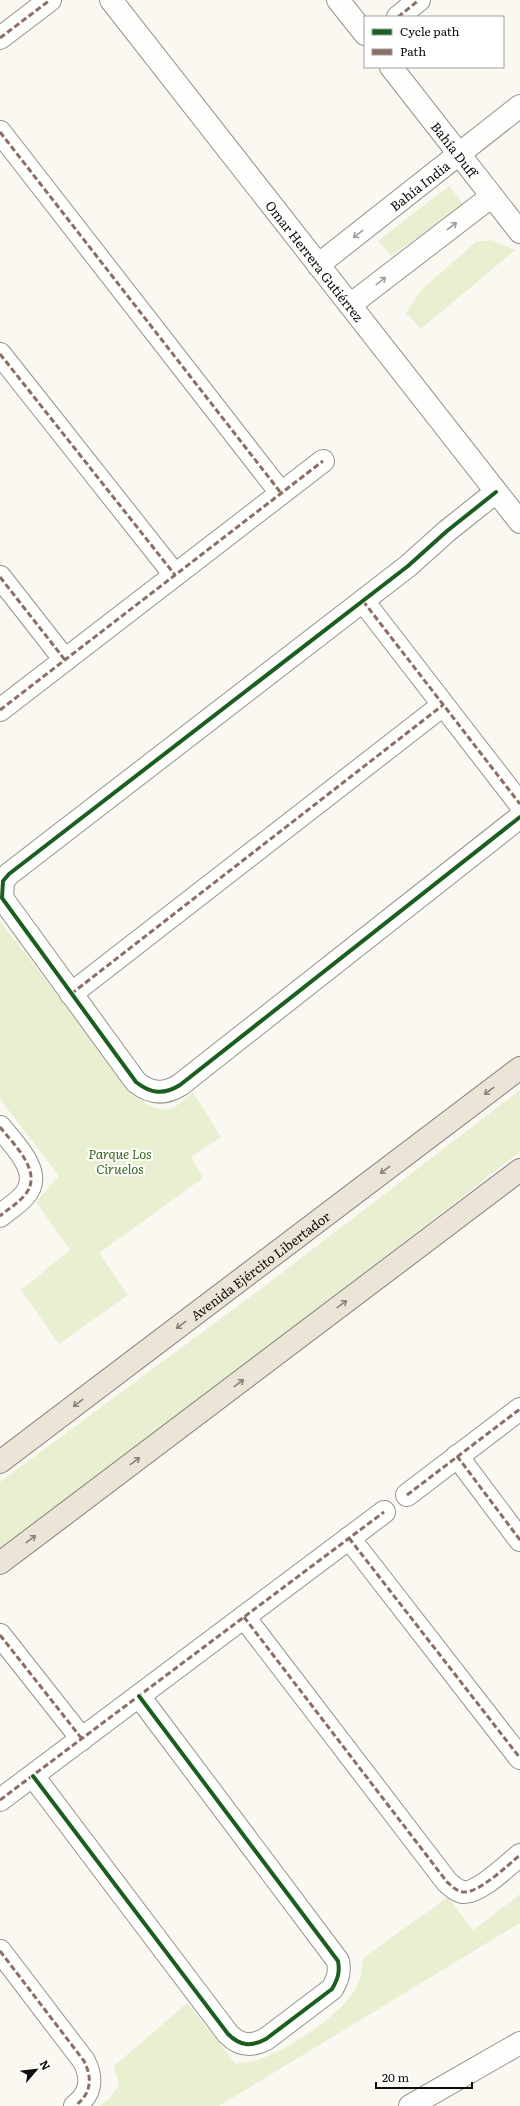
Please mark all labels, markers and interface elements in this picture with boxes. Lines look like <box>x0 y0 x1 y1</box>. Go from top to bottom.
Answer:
legend <box>364 16 504 68</box>
text: Cycle path <box>400 22 460 40</box>
text: Path <box>400 42 426 60</box>
street label: Bahía Duff <box>427 117 484 182</box>
street label: Bahía India <box>385 156 453 215</box>
street label: Omar Herrera Gutiérrez <box>262 196 369 325</box>
one-way arrow <box>447 222 458 230</box>
one-way arrow <box>353 229 364 238</box>
one-way arrow <box>375 277 386 285</box>
one-way arrow <box>483 1087 494 1096</box>
park label: Parque Los Ciruelos <box>88 1144 152 1178</box>
one-way arrow <box>380 1166 391 1174</box>
street label: Avenida Ejército Libertador <box>186 1206 334 1324</box>
one-way arrow <box>337 1300 348 1308</box>
one-way arrow <box>176 1320 187 1329</box>
one-way arrow <box>233 1378 244 1387</box>
one-way arrow <box>72 1399 83 1407</box>
one-way arrow <box>129 1457 140 1465</box>
one-way arrow <box>26 1535 37 1543</box>
north arrow <box>16 2050 56 2090</box>
text: N <box>36 2057 55 2073</box>
scale bar <box>376 2064 472 2090</box>
text: 20 m <box>382 2068 409 2086</box>

